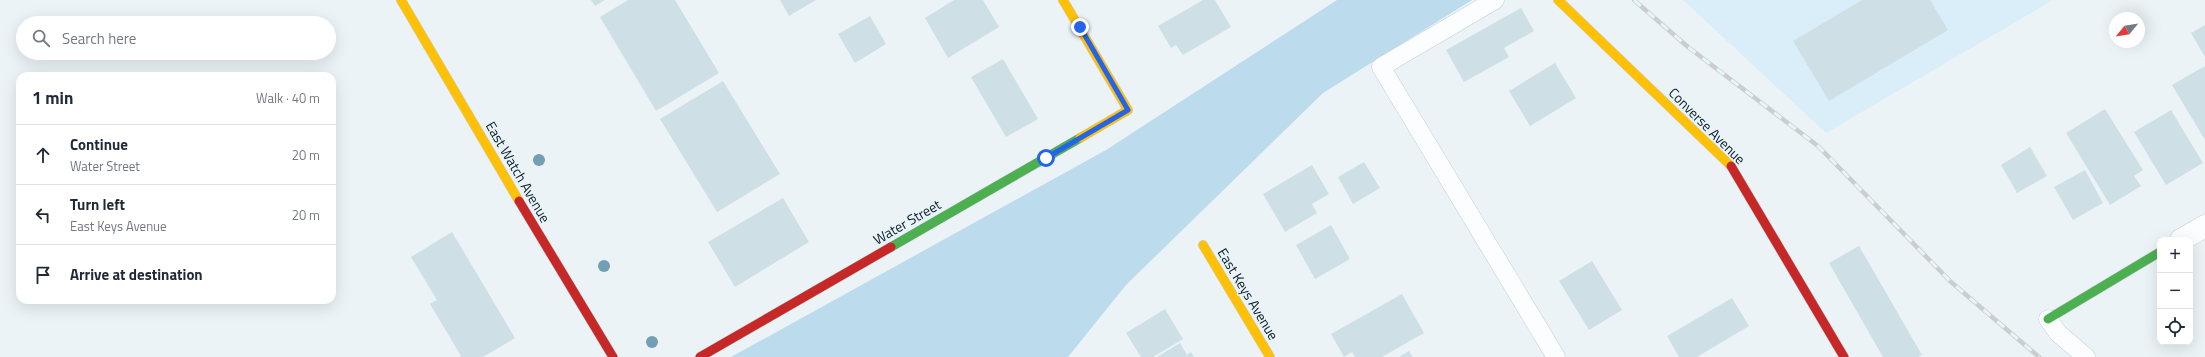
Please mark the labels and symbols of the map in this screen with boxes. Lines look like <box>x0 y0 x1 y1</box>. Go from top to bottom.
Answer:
north arrow <box>2109 12 2145 48</box>
route end <box>1071 18 1089 36</box>
street label: Converse Avenue <box>1664 82 1751 169</box>
street label: East Watch Avenue <box>481 117 556 226</box>
route start <box>1037 149 1055 167</box>
street label: Water Street <box>869 194 945 249</box>
street label: East Keys Avenue <box>1213 244 1284 344</box>

